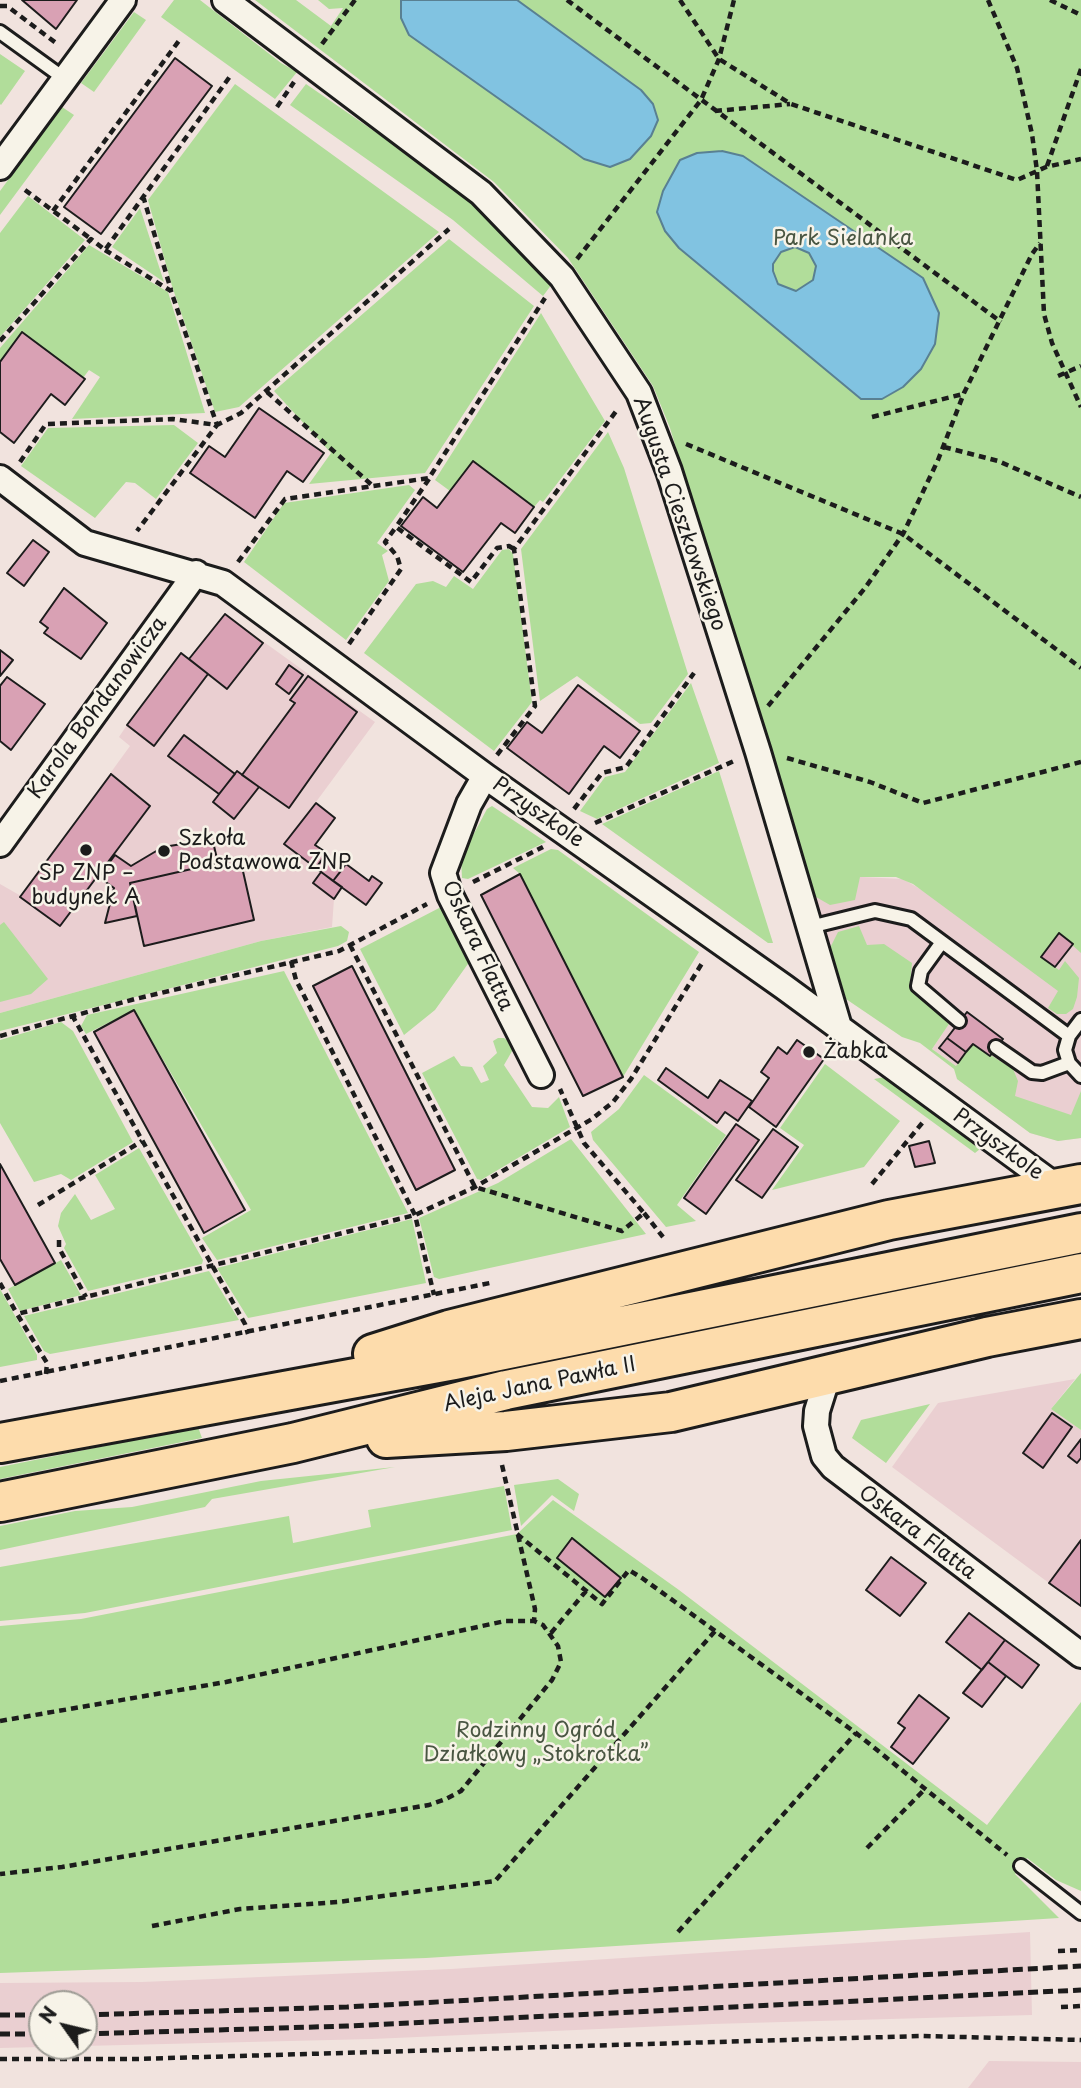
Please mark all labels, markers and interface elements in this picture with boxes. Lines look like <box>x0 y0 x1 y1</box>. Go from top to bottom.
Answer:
park label: Park Sielanka <box>773 226 913 252</box>
street label: Augusta Cieszkowskiego <box>627 393 731 635</box>
street label: Karola Bohdanowicza <box>23 612 173 804</box>
street label: Przyszkole <box>487 772 589 854</box>
place label: Szkoła Podstawowa ZNP <box>178 826 351 876</box>
marker: SP ZNP – budynek A <box>78 842 94 858</box>
marker: Szkoła Podstawowa ZNP <box>156 843 172 859</box>
place label: SP ZNP – budynek A <box>32 861 140 911</box>
street label: Oskara Flatta <box>436 877 518 1015</box>
place label: Żabka <box>823 1039 887 1065</box>
marker: Żabka <box>801 1044 817 1060</box>
street label: Przyszkole <box>948 1104 1048 1186</box>
street label: Aleja Jana Pawła II <box>441 1352 639 1418</box>
street label: Oskara Flatta <box>853 1480 981 1586</box>
park label: Rodzinny Ogród Działkowy „Stokrotka” <box>423 1718 649 1768</box>
north arrow <box>28 1990 98 2060</box>
text: N <box>31 2000 63 2028</box>

